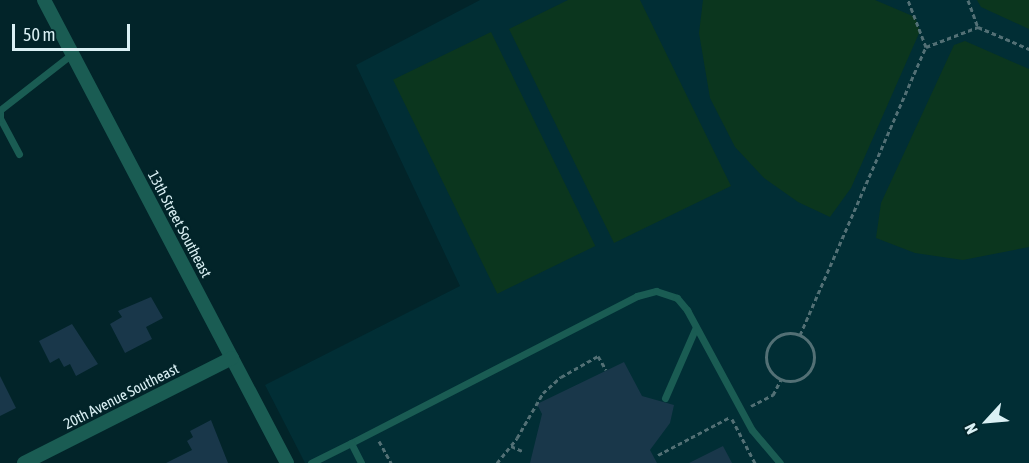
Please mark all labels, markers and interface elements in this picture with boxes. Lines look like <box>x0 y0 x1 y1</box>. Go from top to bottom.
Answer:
scale bar <box>15 12 134 50</box>
text: 50 m <box>23 24 55 45</box>
street label: 13th Street Southeast <box>144 168 216 280</box>
street label: 20th Avenue Southeast <box>60 359 182 433</box>
north arrow <box>957 391 1017 451</box>
text: N <box>961 421 981 437</box>

